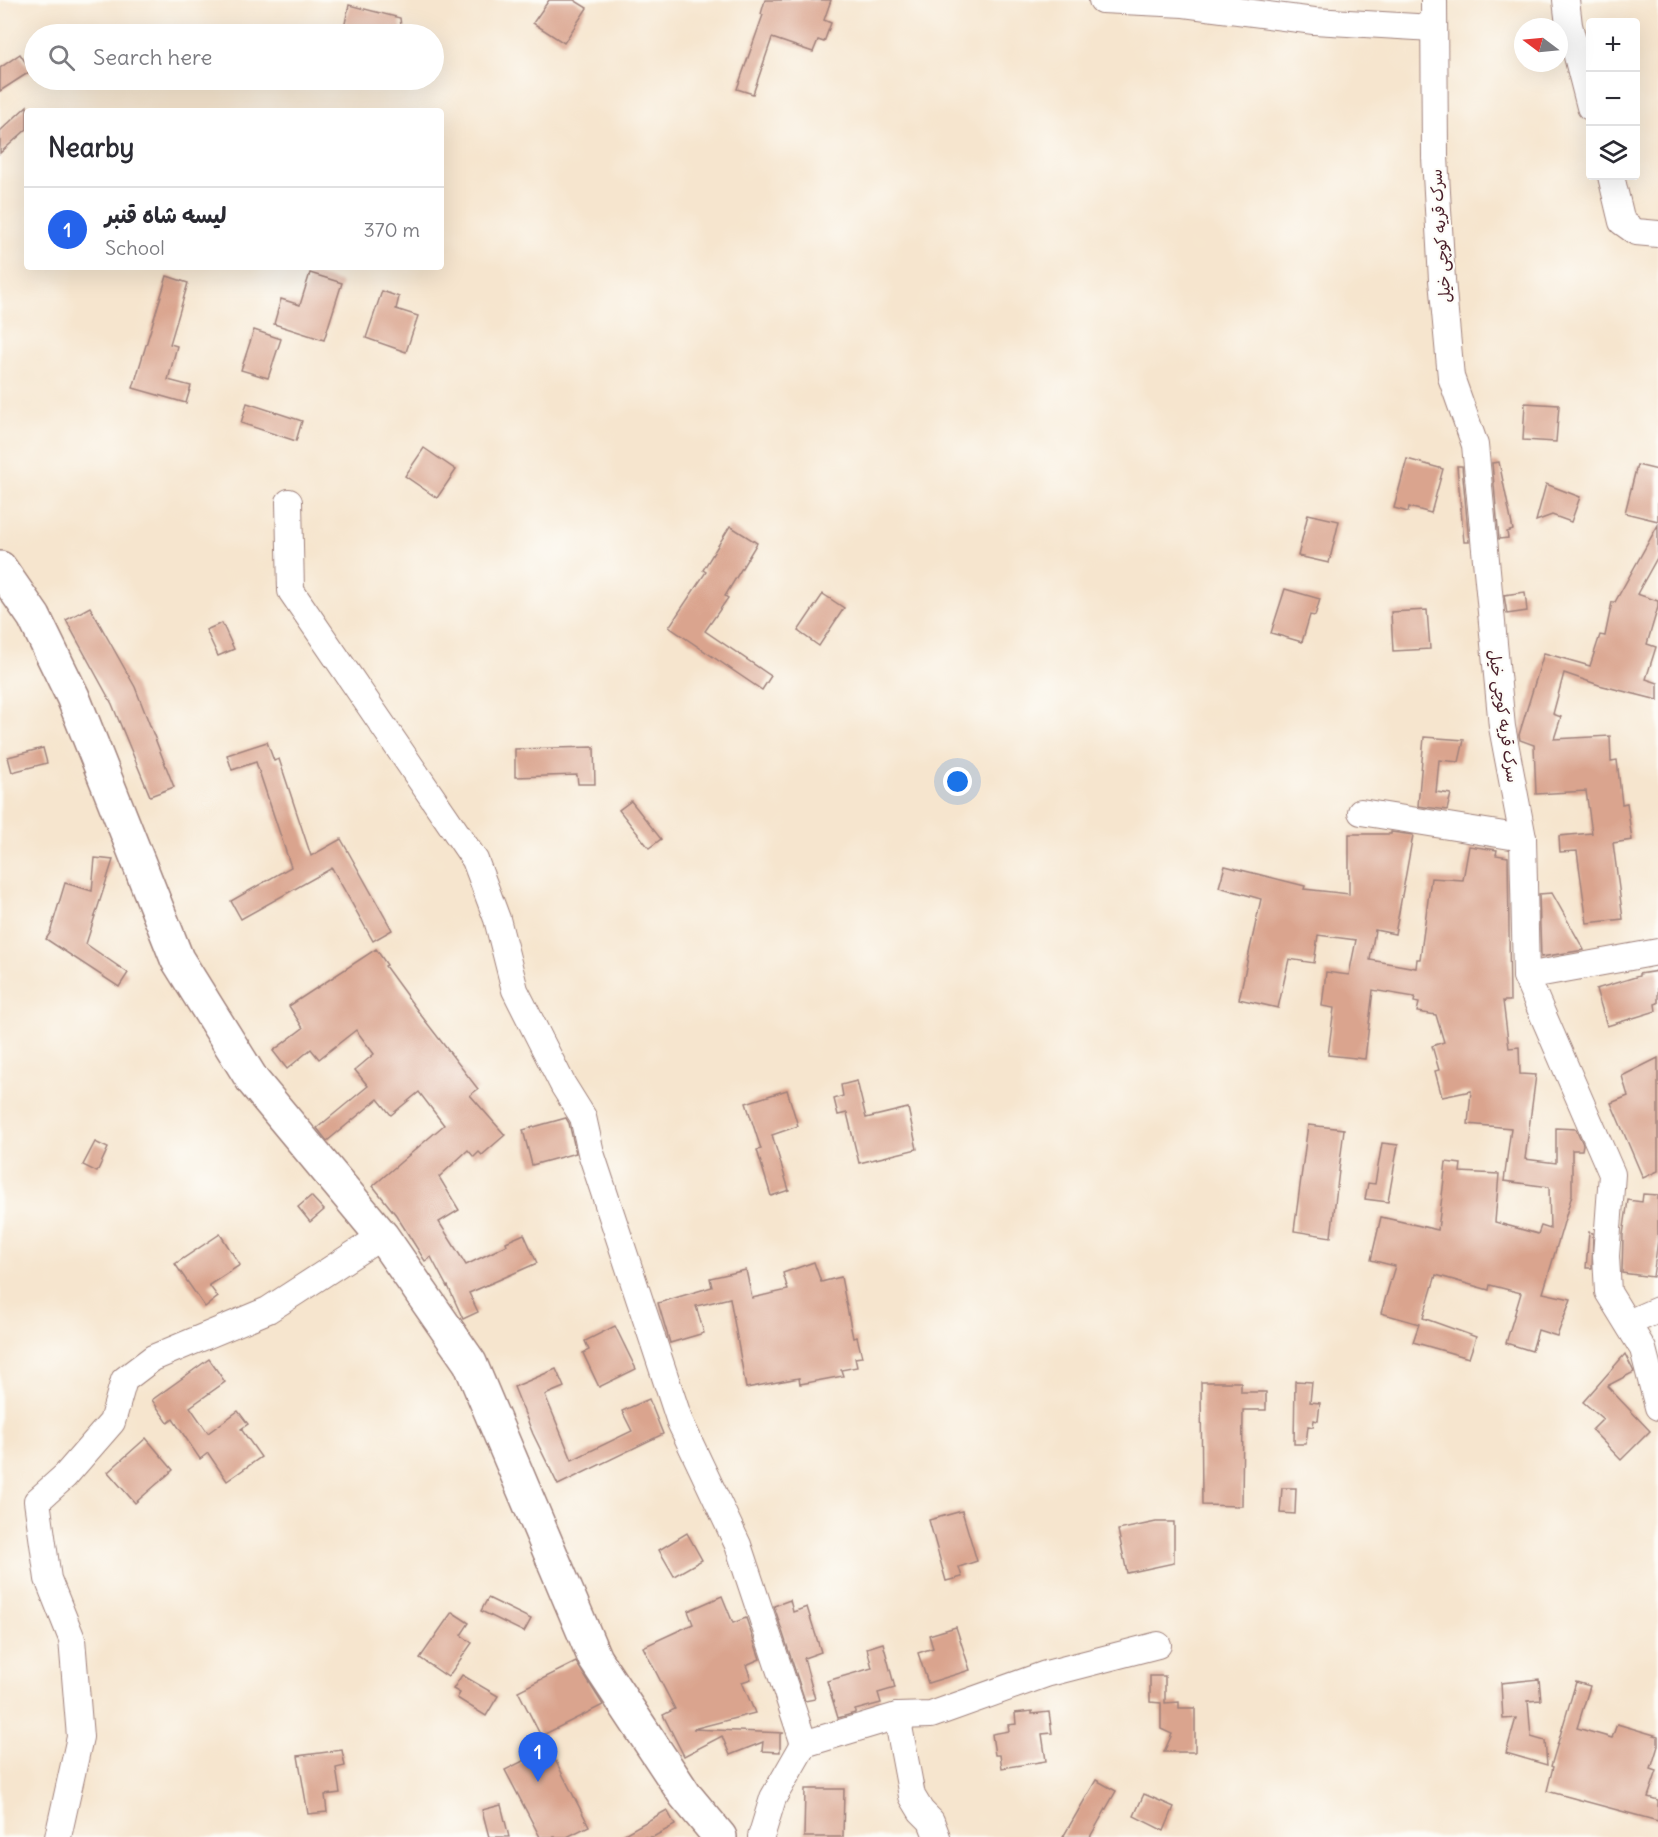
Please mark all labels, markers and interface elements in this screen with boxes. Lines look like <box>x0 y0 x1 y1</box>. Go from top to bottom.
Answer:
north arrow <box>1514 18 1568 72</box>
map controls <box>1586 18 1640 180</box>
button: + <box>1586 18 1640 72</box>
search box <box>24 24 444 90</box>
icon: search <box>45 41 78 74</box>
text: Search here <box>93 43 212 71</box>
button: − <box>1586 72 1640 126</box>
button: layers <box>1586 126 1640 180</box>
text: Nearby <box>48 131 134 164</box>
street label: سرک قریه کوچی خیل <box>1425 168 1456 304</box>
text: لیسه شاه قنبر <box>105 201 226 229</box>
text: 1 <box>64 217 71 242</box>
text: 370 m <box>363 217 420 242</box>
text: School <box>105 235 165 260</box>
street label: سرک قریه کوچی خیل <box>1484 648 1523 784</box>
your location <box>943 767 972 796</box>
pin: 1 <box>518 1732 558 1782</box>

